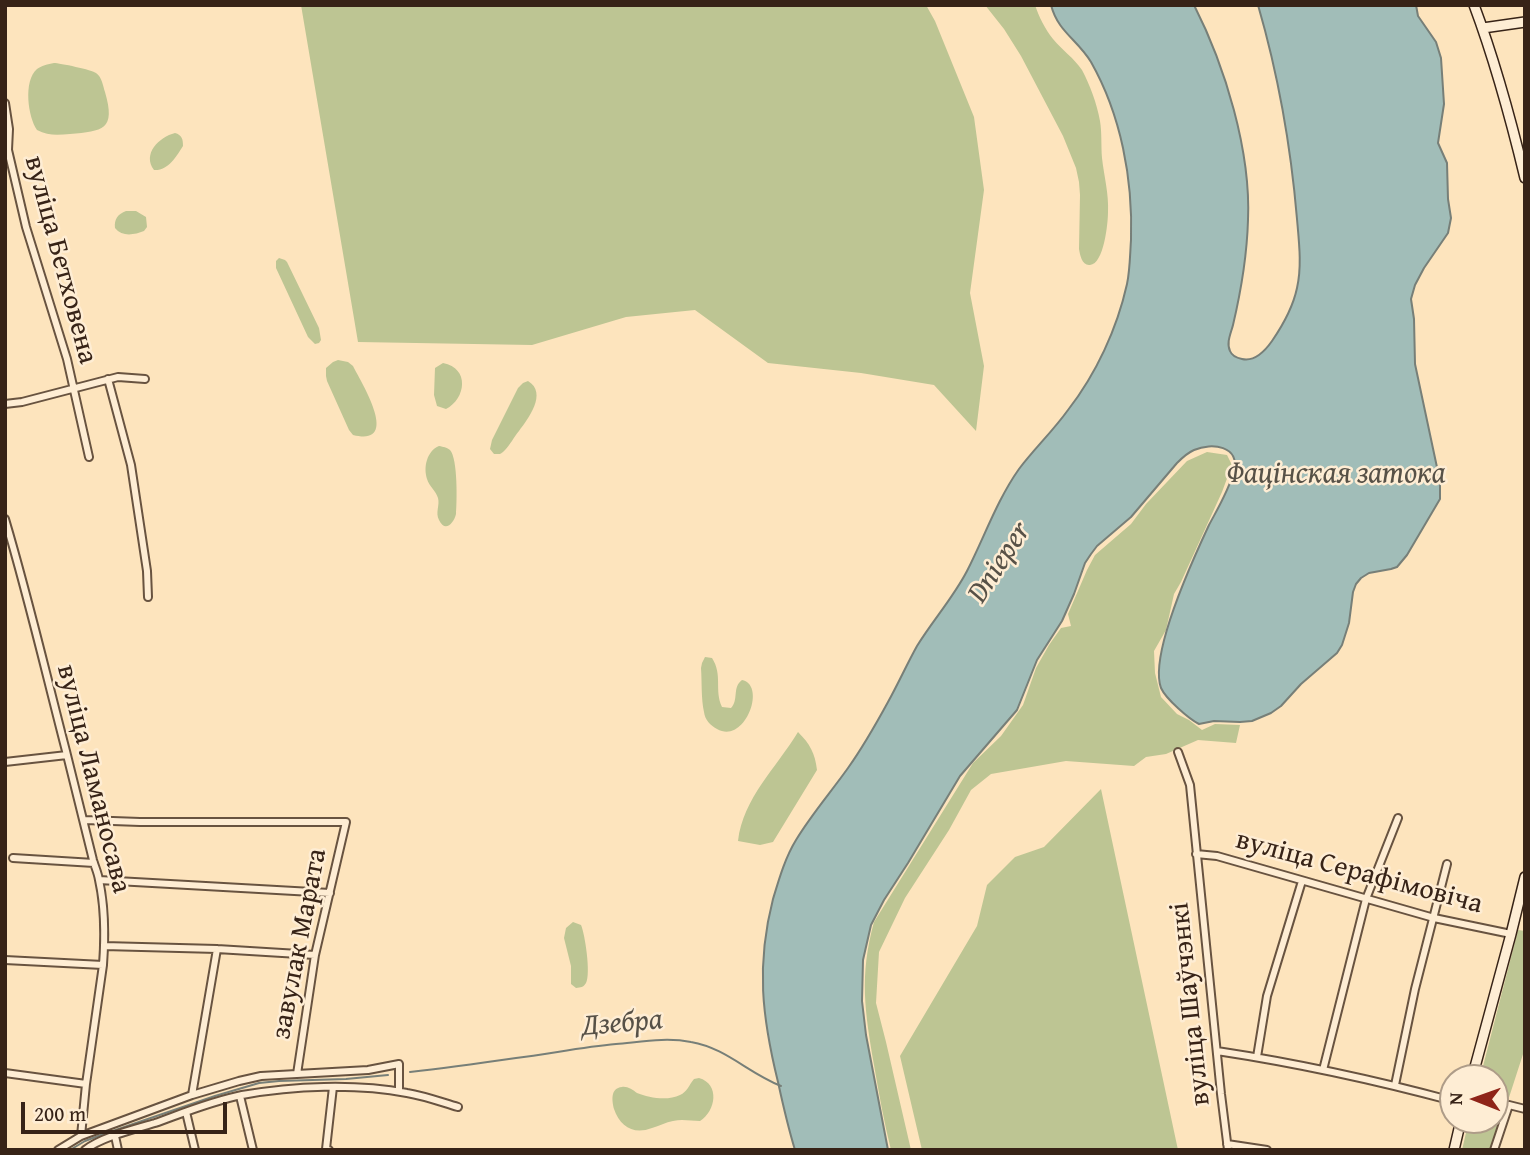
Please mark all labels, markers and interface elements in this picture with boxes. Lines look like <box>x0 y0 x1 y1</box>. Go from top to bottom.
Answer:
street label: вуліца Бетховена <box>16 152 104 368</box>
water label: Фацінская затока <box>1226 456 1446 492</box>
water label: Dnieper <box>961 516 1039 610</box>
street label: вуліца Ламаносава <box>48 661 138 897</box>
street label: вуліца Серафімовіча <box>1232 824 1486 922</box>
street label: завулак Марата <box>265 846 335 1042</box>
street label: вуліца Шаўчэнкі <box>1164 901 1218 1107</box>
water label: Дзебра <box>580 1003 664 1045</box>
north arrow <box>1439 1064 1509 1134</box>
scale bar <box>24 1088 231 1132</box>
text: N <box>1441 1092 1469 1105</box>
text: 200 m <box>34 1098 86 1129</box>

